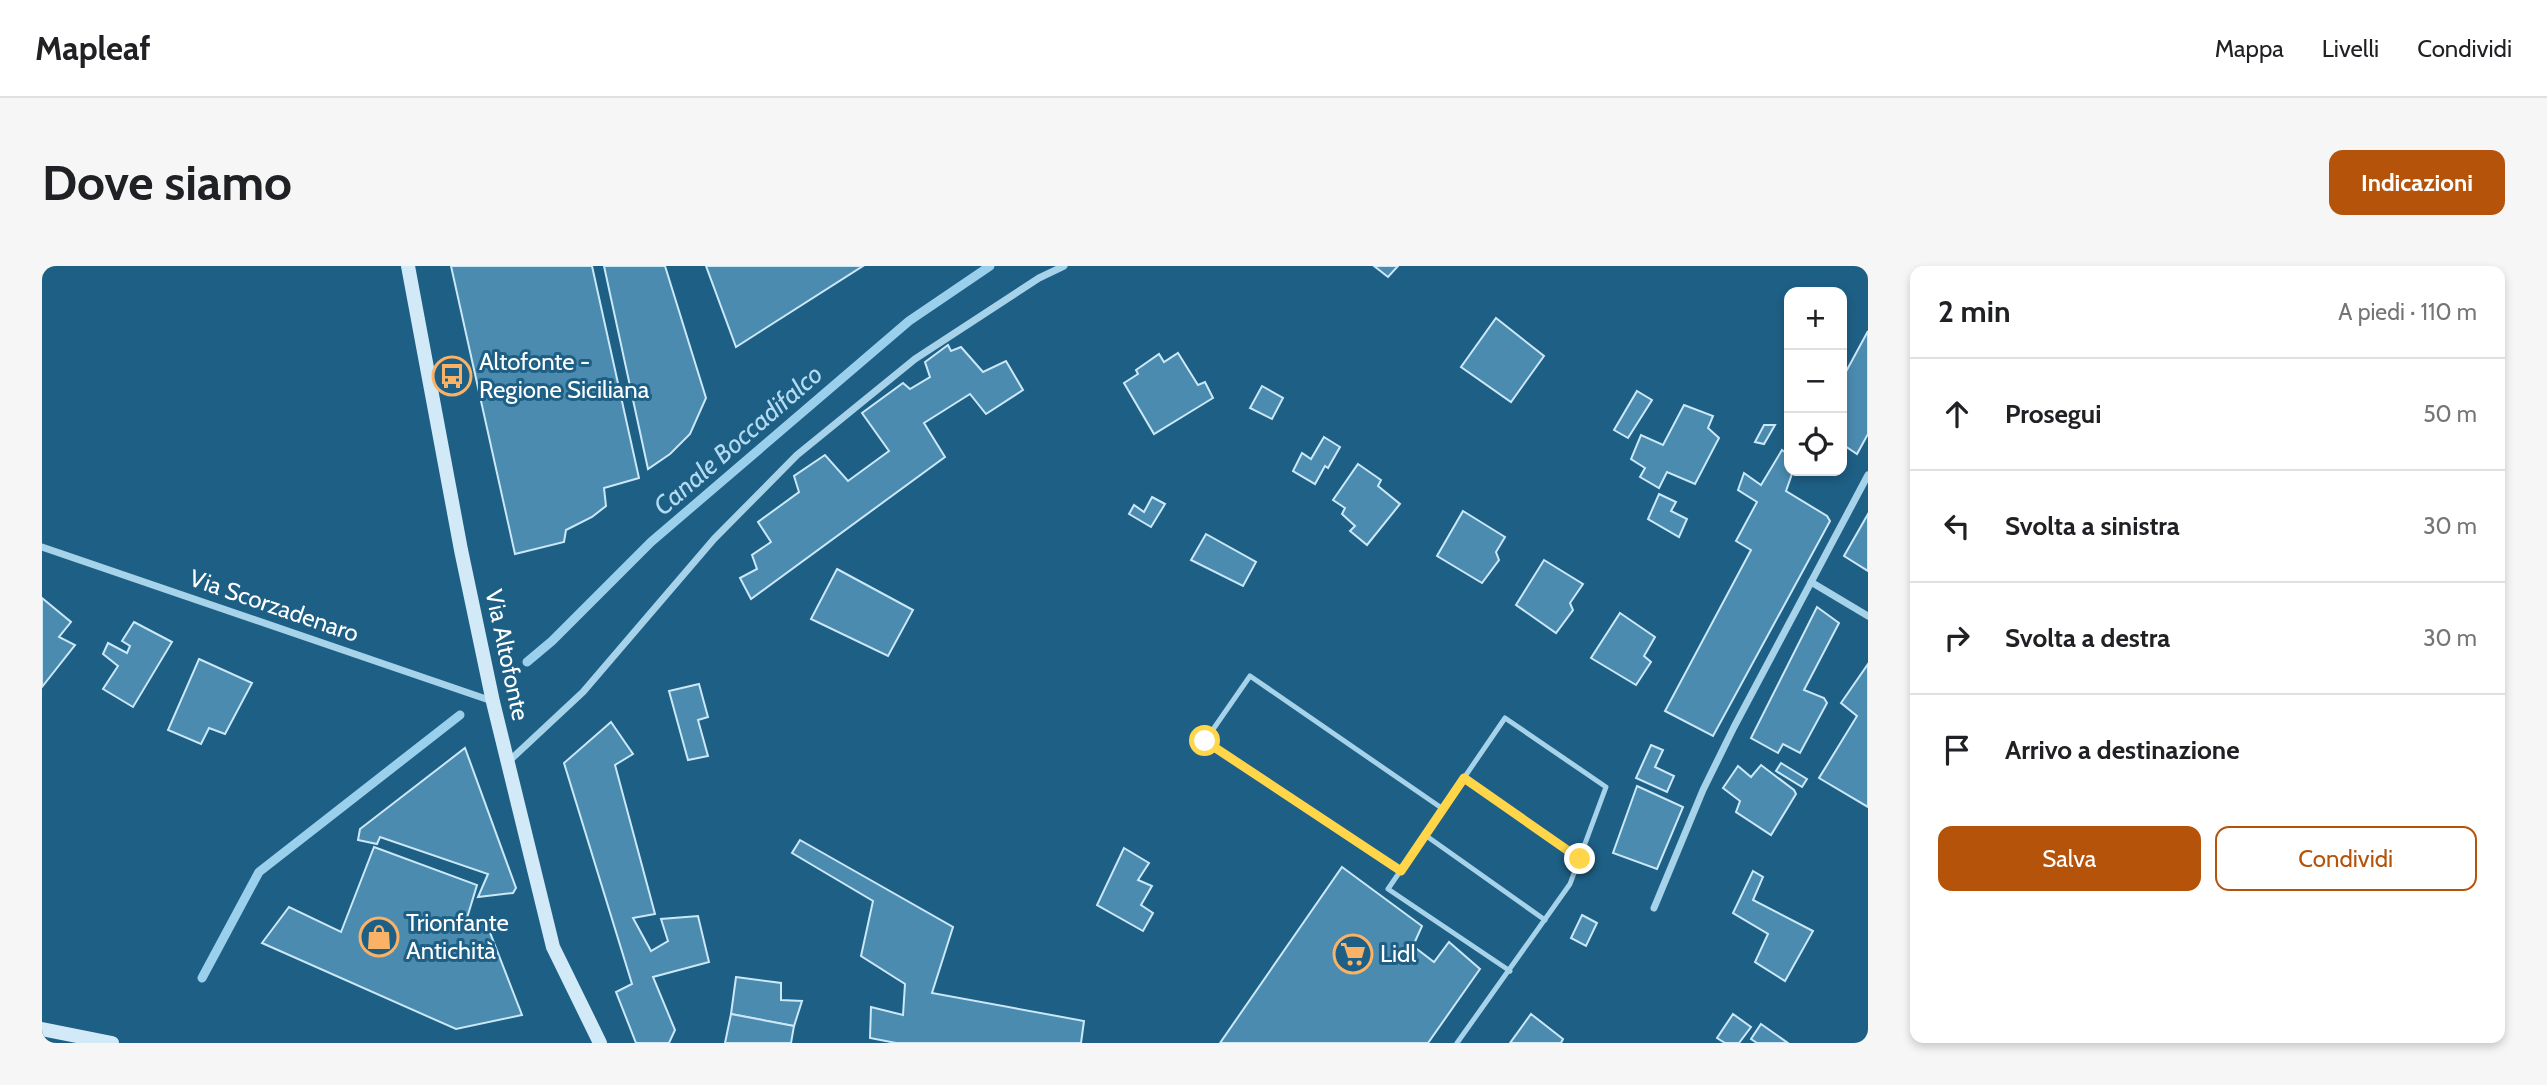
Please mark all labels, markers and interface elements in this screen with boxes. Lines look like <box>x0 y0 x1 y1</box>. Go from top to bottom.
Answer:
text: Mapleaf <box>35 28 151 68</box>
text: Mappa <box>2215 34 2284 63</box>
text: Livelli <box>2322 34 2379 63</box>
text: Condividi <box>2417 34 2512 63</box>
button: Indicazioni <box>2329 150 2505 215</box>
text: Dove siamo <box>42 153 292 212</box>
map controls <box>1784 287 1847 476</box>
button: + <box>1784 287 1847 350</box>
text: 2 min <box>1938 293 2010 330</box>
text: A piedi · 110 m <box>2338 298 2477 326</box>
place label: Altofonte - Regione Siciliana <box>479 347 650 404</box>
button: − <box>1784 350 1847 413</box>
bus stop icon: Altofonte - Regione Siciliana <box>431 355 473 397</box>
water label: Canale Boccadifalco <box>647 358 829 522</box>
icon: ahead <box>1938 395 1976 433</box>
text: Prosegui <box>2005 398 2101 430</box>
text: 50 m <box>2423 400 2477 428</box>
button: locate <box>1784 413 1847 476</box>
icon: left <box>1938 507 1976 545</box>
text: Svolta a sinistra <box>2005 510 2180 542</box>
text: 30 m <box>2423 512 2477 540</box>
street label: Via Scorzadenaro <box>186 563 363 648</box>
street label: Via Altofonte <box>479 587 536 723</box>
icon: right <box>1938 619 1976 657</box>
text: Svolta a destra <box>2005 622 2170 654</box>
text: 30 m <box>2423 624 2477 652</box>
route start <box>1189 725 1220 756</box>
icon: arrive <box>1938 731 1976 769</box>
text: Arrivo a destinazione <box>2005 734 2240 766</box>
button: Salva <box>1938 826 2201 891</box>
button: Condividi <box>2215 826 2477 891</box>
route end <box>1564 843 1595 874</box>
place label: Trionfante Antichità <box>406 908 509 965</box>
shop icon: Trionfante Antichità <box>358 916 400 958</box>
supermarket icon: Lidl <box>1332 933 1374 975</box>
place label: Lidl <box>1380 939 1416 968</box>

